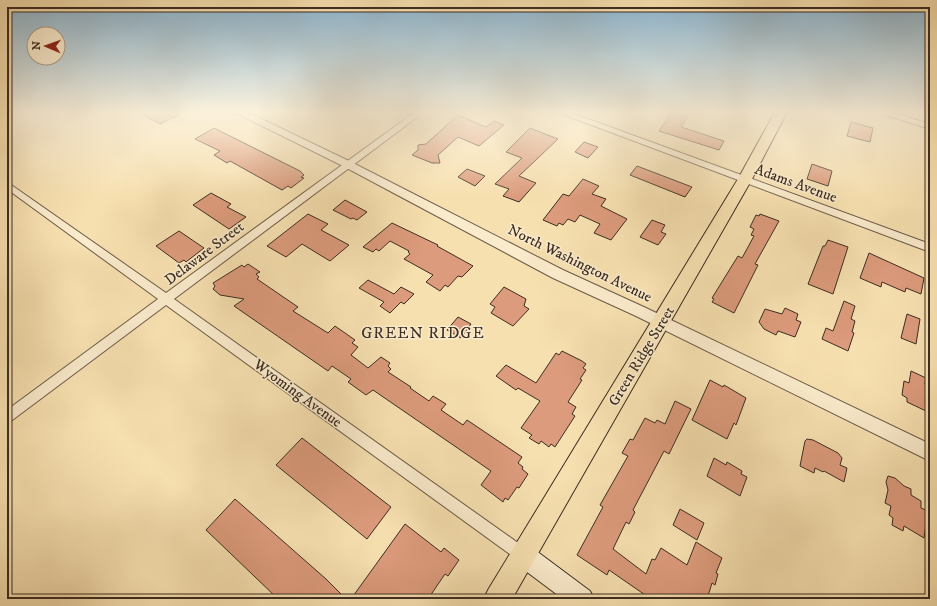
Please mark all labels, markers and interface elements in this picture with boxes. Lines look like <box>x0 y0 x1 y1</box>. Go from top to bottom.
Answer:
north arrow <box>26 26 66 66</box>
text: N <box>30 41 44 50</box>
street label: Adams Avenue <box>752 160 840 207</box>
street label: Delaware Street <box>161 217 248 289</box>
street label: North Washington Avenue <box>505 220 655 307</box>
street label: Green Ridge Street <box>604 303 679 410</box>
district label: GREEN RIDGE <box>361 323 485 343</box>
street label: Wyoming Avenue <box>249 354 346 432</box>

